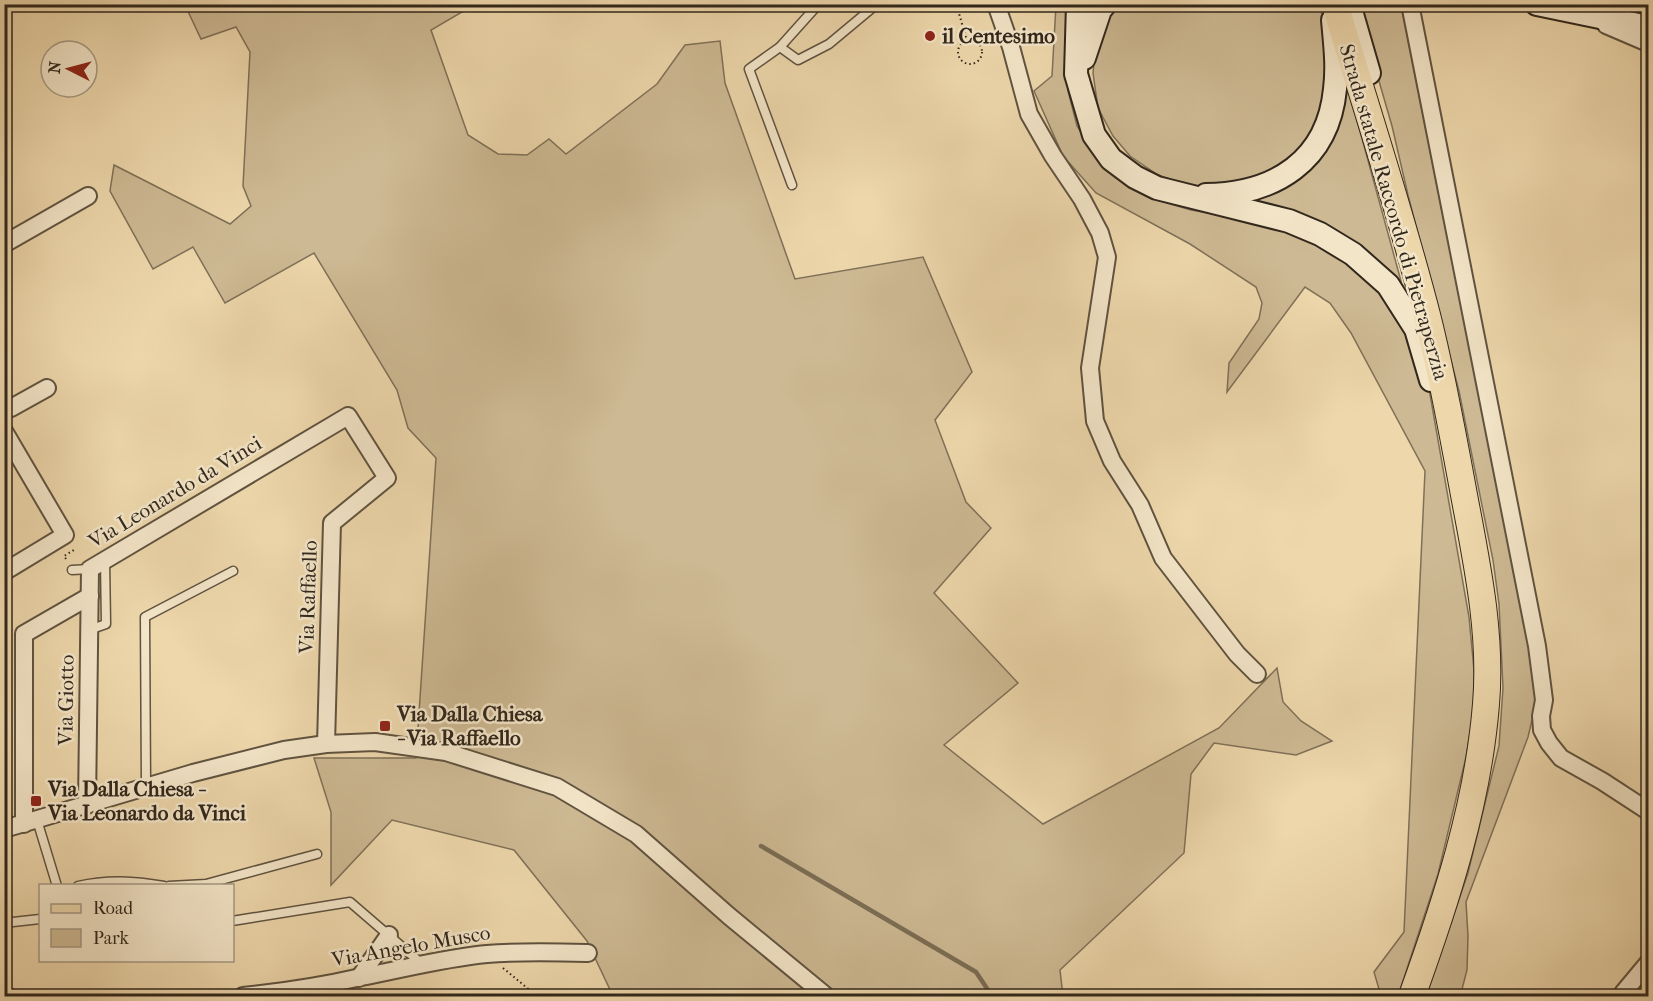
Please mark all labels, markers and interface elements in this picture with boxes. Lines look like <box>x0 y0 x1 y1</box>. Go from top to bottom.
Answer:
place label: il Centesimo <box>941 24 1055 48</box>
marker: il Centesimo <box>923 29 937 43</box>
north arrow <box>39 39 99 99</box>
street label: Strada statale Raccordo di Pietraperzia <box>1334 41 1454 383</box>
text: N <box>44 60 65 75</box>
street label: Via Leonardo da Vinci <box>83 431 266 554</box>
street label: Via Raffaello <box>294 540 322 655</box>
street label: Via Giotto <box>53 654 79 747</box>
place label: Via Dalla Chiesa - Via Raffaello <box>396 702 544 750</box>
marker: Via Dalla Chiesa - Via Raffaello <box>378 719 392 733</box>
place label: Via Dalla Chiesa - Via Leonardo da Vinci <box>47 777 247 825</box>
marker: Via Dalla Chiesa - Via Leonardo da Vinci <box>29 794 43 808</box>
legend <box>39 884 234 962</box>
text: Road <box>93 898 133 919</box>
street label: Via Angelo Musco <box>329 920 492 972</box>
text: Park <box>93 928 130 949</box>

